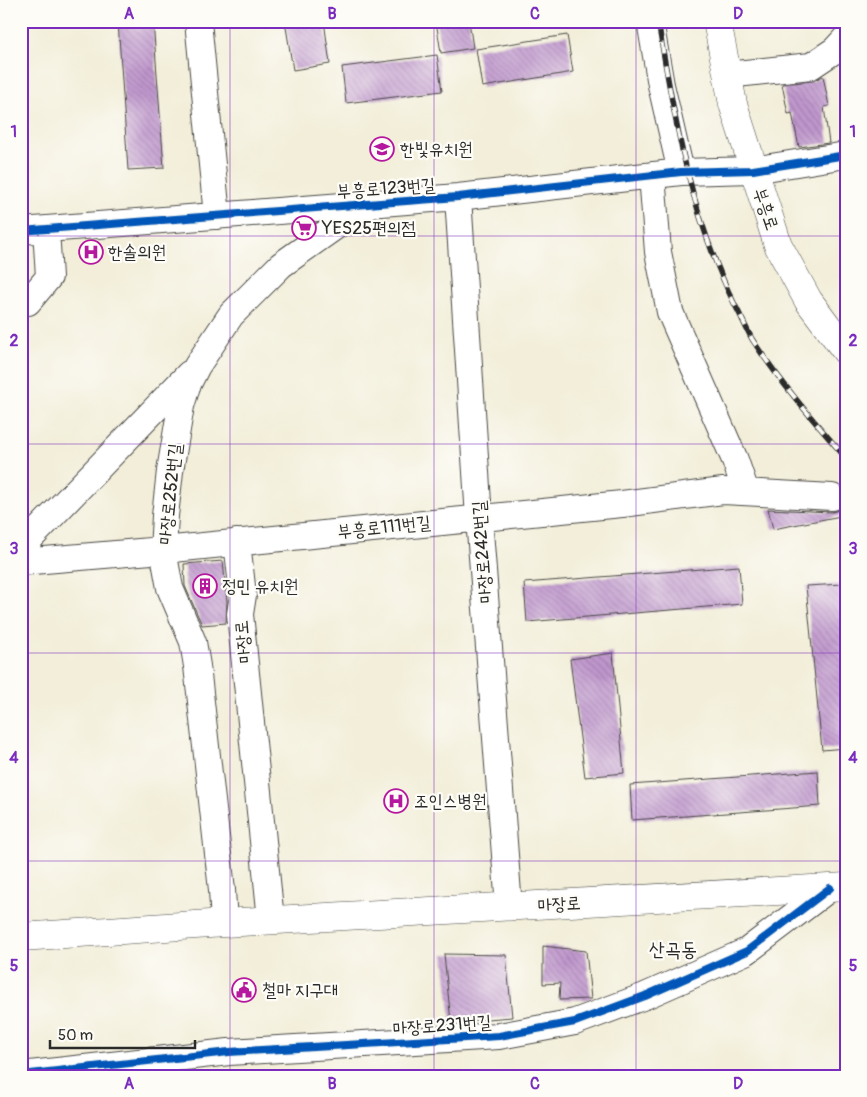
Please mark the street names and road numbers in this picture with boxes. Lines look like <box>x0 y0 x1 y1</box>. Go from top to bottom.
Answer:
street label: 부흥로123번길 <box>336 174 437 203</box>
street label: 부흥로 <box>748 185 783 233</box>
street label: 마장로252번길 <box>154 441 187 546</box>
street label: 마장로242번길 <box>467 499 498 604</box>
street label: 부흥로111번길 <box>336 511 432 544</box>
street label: 마장로 <box>230 619 257 665</box>
street label: 마장로 <box>537 892 581 917</box>
street label: 마장로231번길 <box>392 1011 493 1040</box>

